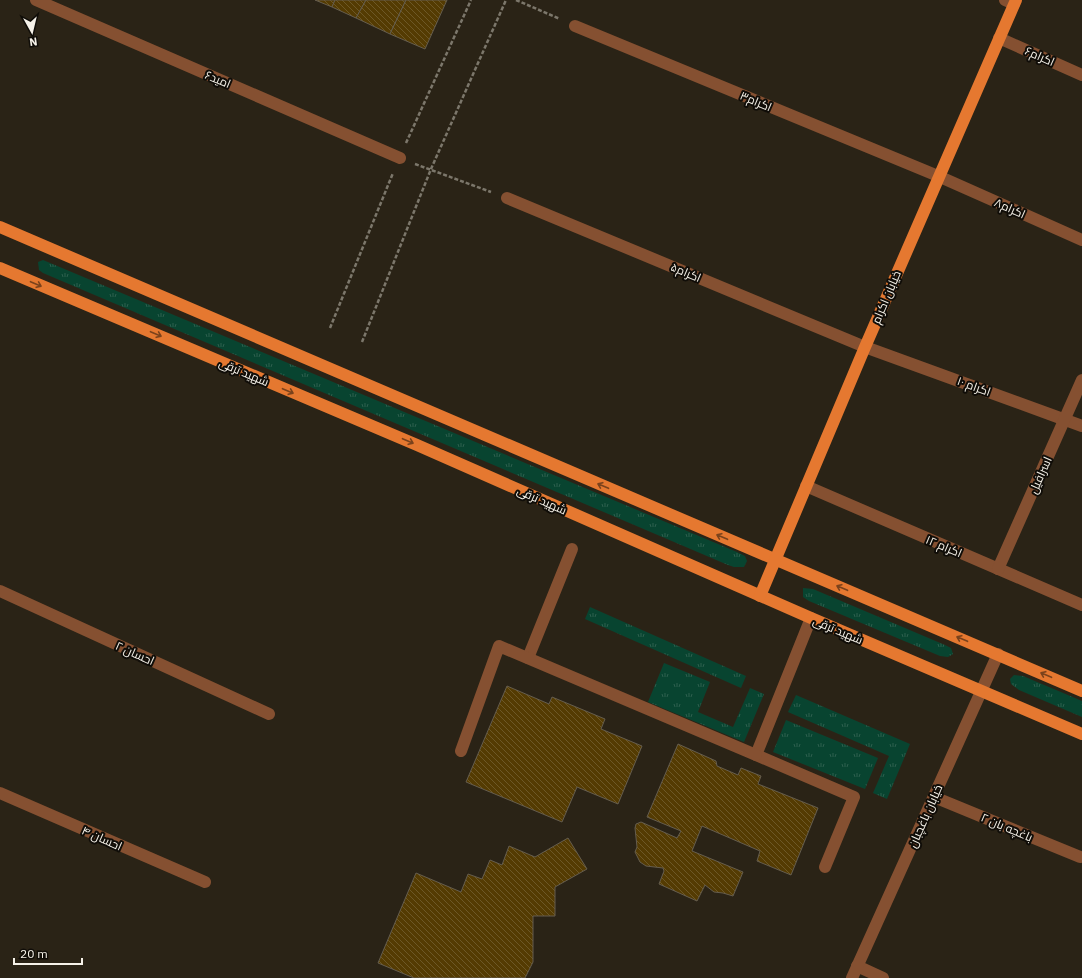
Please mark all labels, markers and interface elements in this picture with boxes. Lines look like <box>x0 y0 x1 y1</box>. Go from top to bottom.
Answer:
north arrow <box>12 12 52 52</box>
text: N <box>28 34 38 49</box>
street label: اکرام۶ <box>1022 43 1057 70</box>
street label: امید۶ <box>203 67 233 91</box>
street label: اکرام۳ <box>737 88 774 115</box>
street label: اکرام۸ <box>992 195 1028 222</box>
street label: اکرام۵ <box>668 259 703 286</box>
street label: خیابان اکرام <box>868 268 905 326</box>
one-way arrow <box>29 280 41 288</box>
one-way arrow <box>149 331 161 339</box>
street label: شهید ترقی <box>217 355 271 389</box>
street label: اکرام ۱۰ <box>955 373 993 400</box>
one-way arrow <box>282 387 294 395</box>
one-way arrow <box>401 438 413 446</box>
street label: اسرافیل <box>1025 454 1055 496</box>
street label: شهید ترقی <box>515 482 569 518</box>
one-way arrow <box>597 482 609 489</box>
street label: اکرام ۱۲ <box>923 532 964 561</box>
one-way arrow <box>717 533 729 541</box>
one-way arrow <box>837 584 849 592</box>
street label: شهید ترقی <box>811 613 865 647</box>
one-way arrow <box>956 635 968 642</box>
street label: احسان ۲ <box>113 638 157 668</box>
one-way arrow <box>1041 671 1053 678</box>
street label: خیابان باغچبان <box>904 782 947 851</box>
street label: باغچه بان ۲ <box>978 809 1035 846</box>
street label: احسان ۴ <box>80 822 124 854</box>
scale bar <box>14 940 82 966</box>
text: 20 m <box>20 946 48 961</box>

